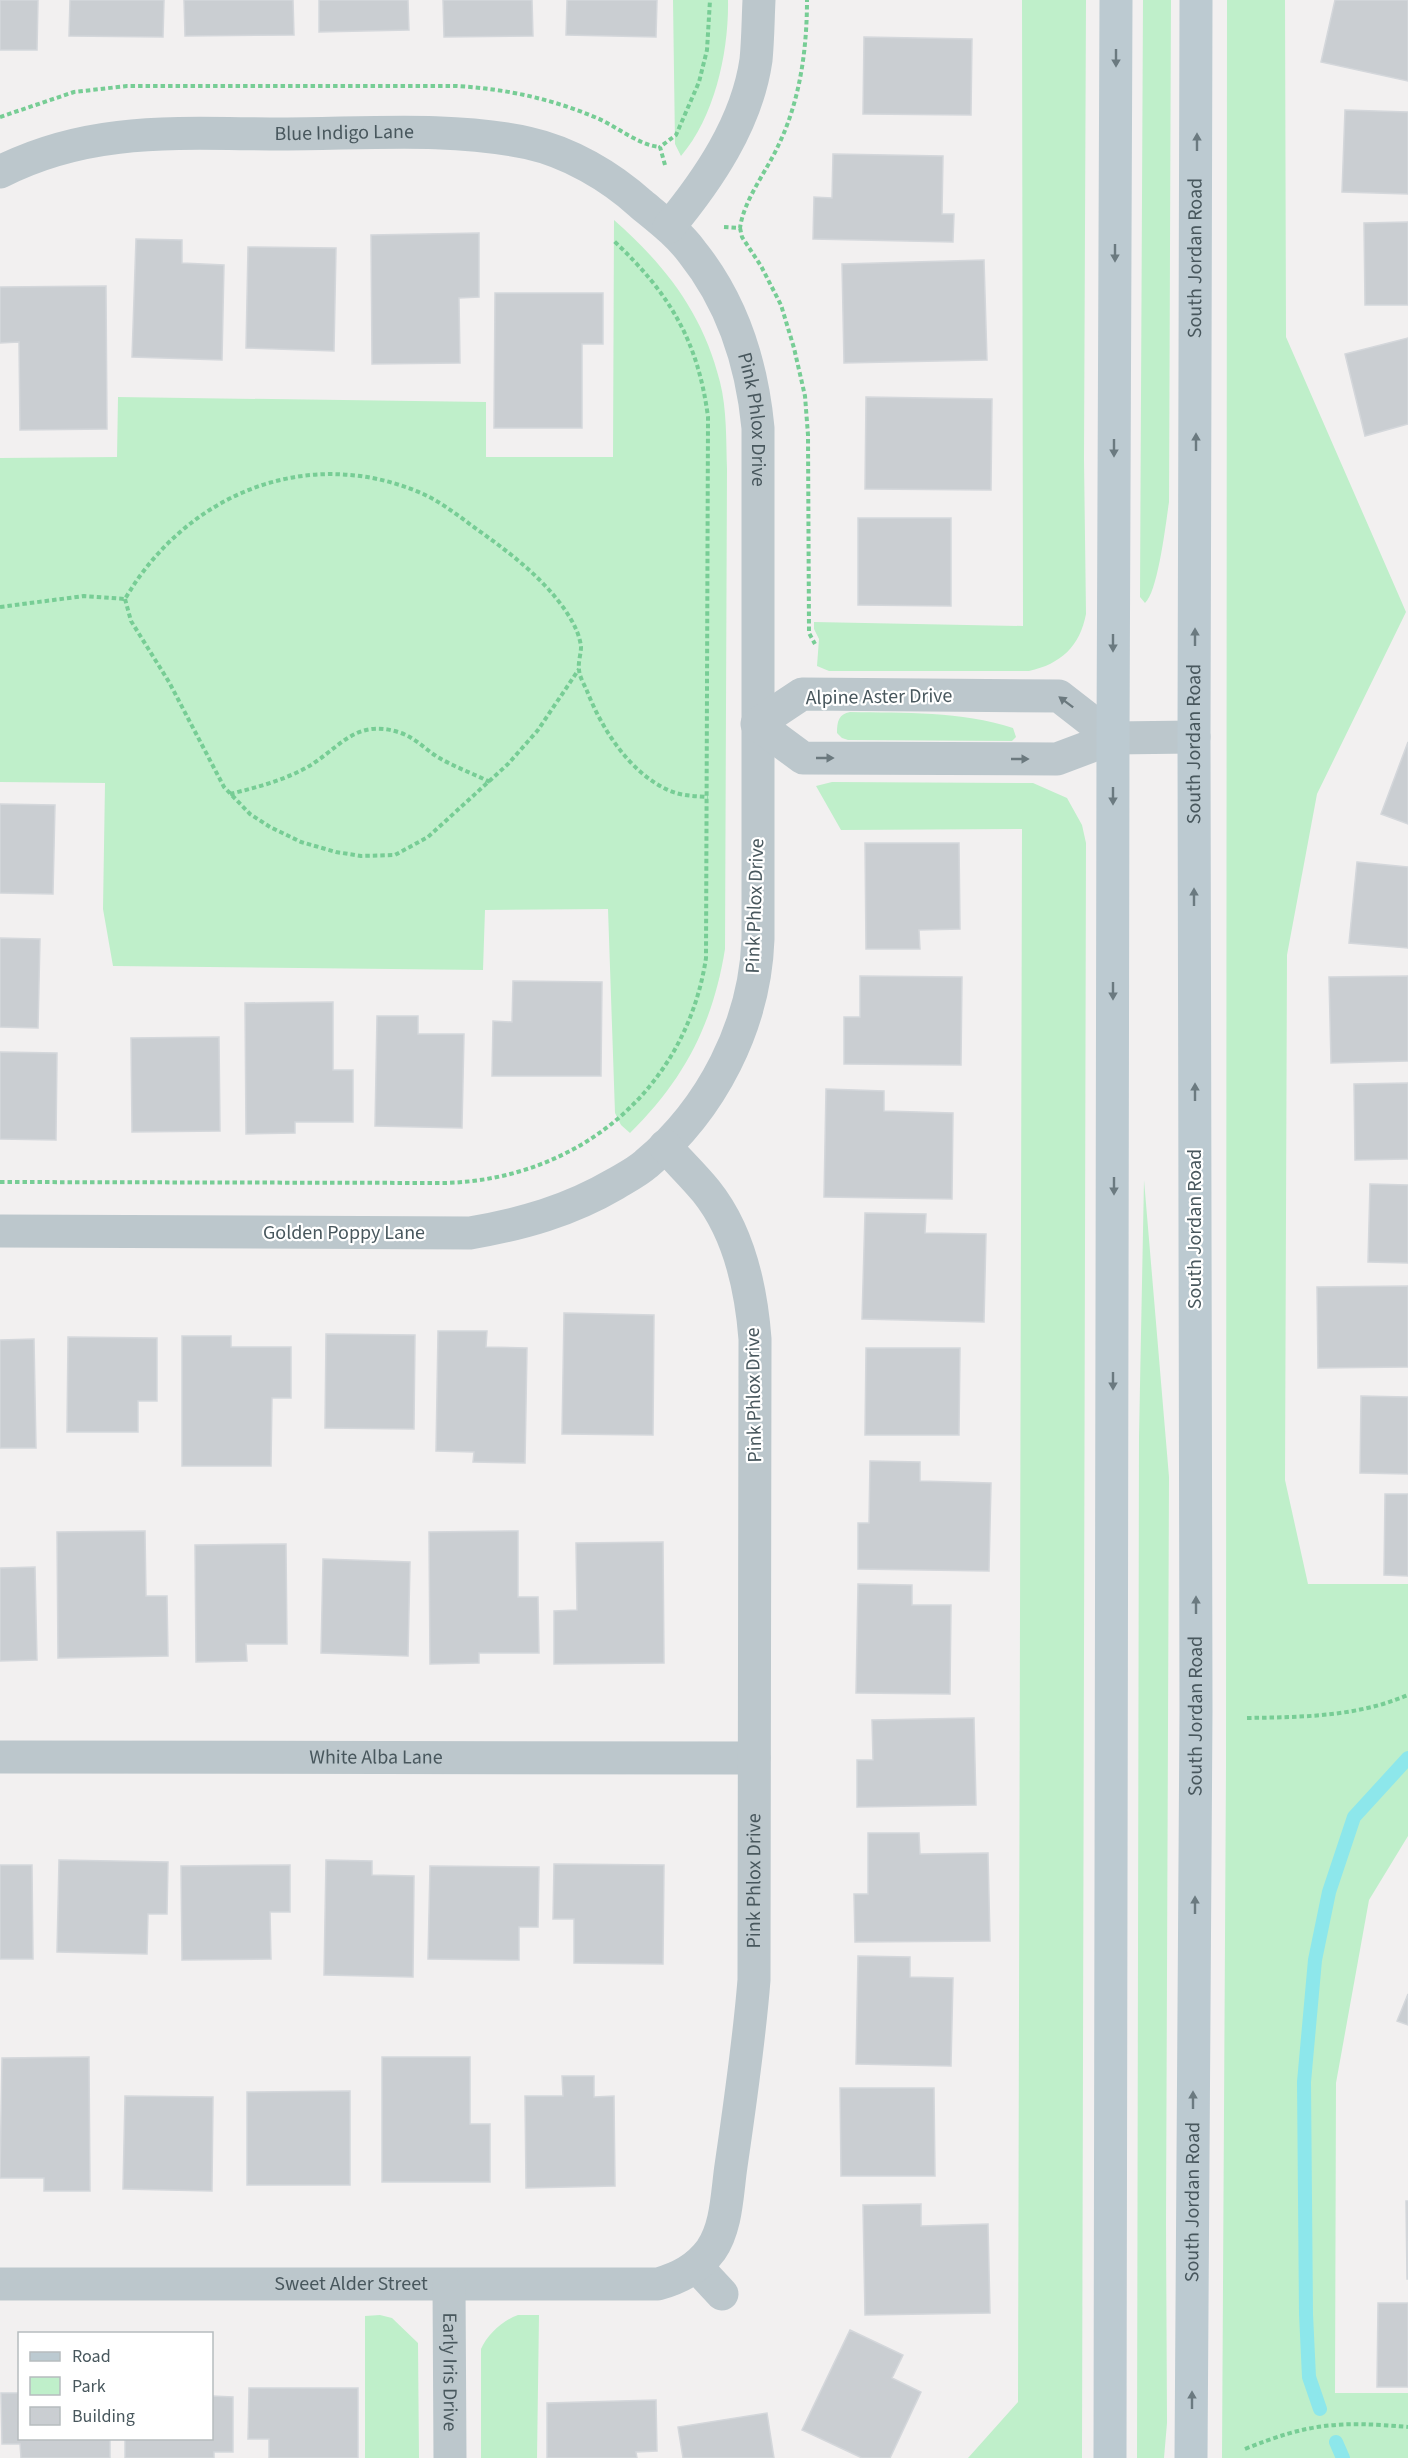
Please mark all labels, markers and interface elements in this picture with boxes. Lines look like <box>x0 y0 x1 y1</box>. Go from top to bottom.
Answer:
one-way arrow <box>1111 49 1121 68</box>
street label: Blue Indigo Lane <box>275 118 414 148</box>
one-way arrow <box>1193 132 1202 151</box>
street label: South Jordan Road <box>1181 178 1210 338</box>
one-way arrow <box>1110 244 1120 263</box>
street label: Pink Phlox Drive <box>730 349 772 487</box>
one-way arrow <box>1191 432 1201 451</box>
one-way arrow <box>1109 439 1119 458</box>
one-way arrow <box>1190 627 1200 646</box>
one-way arrow <box>1108 634 1118 653</box>
street label: South Jordan Road <box>1180 664 1208 824</box>
street label: Alpine Aster Drive <box>805 682 953 712</box>
one-way arrow <box>1059 696 1075 708</box>
one-way arrow <box>816 753 835 763</box>
one-way arrow <box>1011 754 1030 764</box>
one-way arrow <box>1108 787 1118 806</box>
street label: Pink Phlox Drive <box>739 838 771 974</box>
one-way arrow <box>1189 887 1199 906</box>
one-way arrow <box>1108 982 1118 1001</box>
one-way arrow <box>1190 1082 1200 1101</box>
street label: South Jordan Road <box>1181 1149 1209 1309</box>
one-way arrow <box>1109 1177 1119 1196</box>
street label: Golden Poppy Lane <box>263 1219 425 1247</box>
street label: Pink Phlox Drive <box>739 1327 769 1463</box>
one-way arrow <box>1108 1372 1118 1391</box>
one-way arrow <box>1191 1595 1201 1614</box>
street label: South Jordan Road <box>1181 1636 1210 1796</box>
street label: White Alba Lane <box>309 1743 443 1772</box>
street label: Pink Phlox Drive <box>740 1813 768 1948</box>
one-way arrow <box>1190 1895 1200 1914</box>
one-way arrow <box>1189 2090 1198 2109</box>
street label: South Jordan Road <box>1178 2122 1207 2282</box>
street label: Sweet Alder Street <box>274 2270 428 2298</box>
street label: Early Iris Drive <box>435 2312 464 2432</box>
legend <box>18 2332 213 2440</box>
text: Road <box>72 2344 111 2369</box>
text: Park <box>72 2374 106 2399</box>
one-way arrow <box>1187 2390 1197 2409</box>
text: Building <box>72 2404 135 2429</box>

